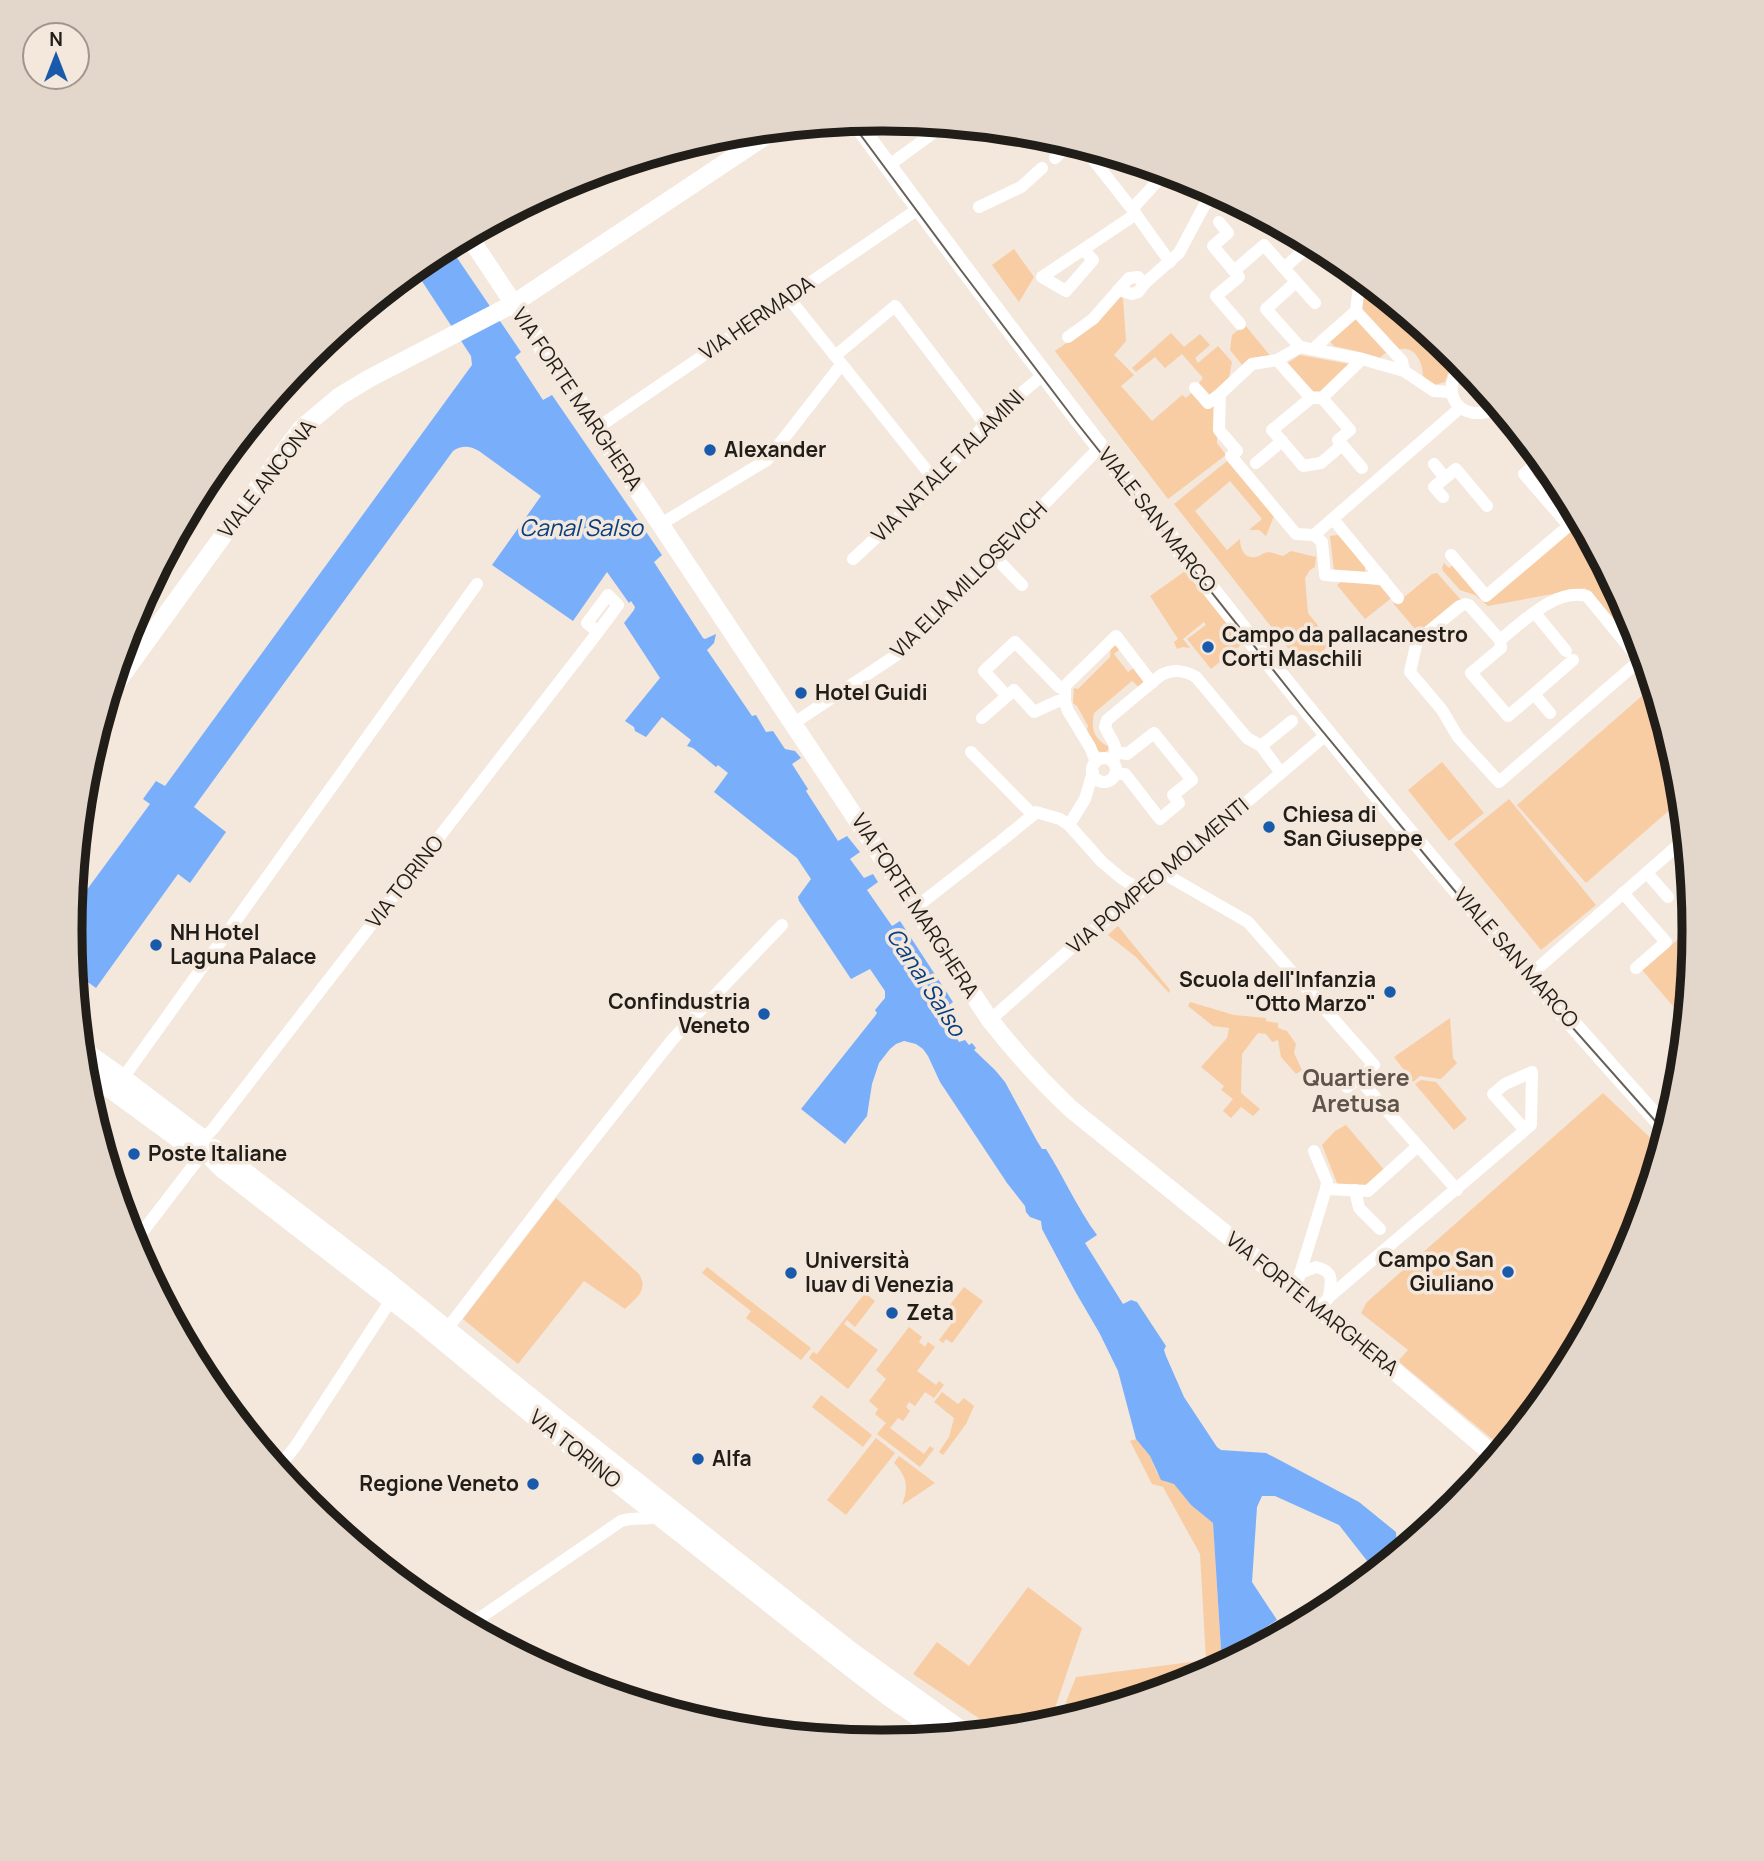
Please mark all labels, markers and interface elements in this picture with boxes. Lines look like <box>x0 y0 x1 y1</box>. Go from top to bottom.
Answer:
north arrow <box>21 21 91 91</box>
text: N <box>49 26 63 52</box>
street label: VIA HERMADA <box>694 268 819 366</box>
street label: VIA FORTE MARGHERA <box>506 302 649 495</box>
street label: VIA NATALE TALAMINI <box>865 383 1030 548</box>
street label: VIALE ANCONA <box>211 413 321 543</box>
place label: Alexander <box>724 435 826 463</box>
street label: VIALE SAN MARCO <box>1092 441 1223 598</box>
marker: Alexander <box>702 442 718 458</box>
street label: VIA ELIA MILLOSEVICH <box>884 495 1053 664</box>
water label: Canal Salso <box>519 511 644 543</box>
place label: Campo da pallacanestro Corti Maschili <box>1222 620 1468 672</box>
marker: Campo da pallacanestro Corti Maschili <box>1200 639 1216 655</box>
place label: Hotel Guidi <box>815 678 928 706</box>
marker: Hotel Guidi <box>793 685 809 701</box>
street label: VIA POMPEO MOLMENTI <box>1061 791 1254 960</box>
place label: Chiesa di San Giuseppe <box>1283 800 1423 852</box>
street label: VIA FORTE MARGHERA <box>846 808 986 1003</box>
marker: Chiesa di San Giuseppe <box>1261 819 1277 835</box>
street label: VIA TORINO <box>359 829 449 934</box>
street label: VIALE SAN MARCO <box>1448 881 1585 1033</box>
place label: NH Hotel Laguna Palace <box>170 918 316 970</box>
water label: Canal Salso <box>880 921 975 1043</box>
marker: NH Hotel Laguna Palace <box>148 937 164 953</box>
place label: Scuola dell'Infanzia "Otto Marzo" <box>1179 965 1376 1017</box>
marker: Scuola dell'Infanzia "Otto Marzo" <box>1382 984 1398 1000</box>
place label: Confindustria Veneto <box>608 987 750 1039</box>
marker: Confindustria Veneto <box>756 1006 772 1022</box>
district label: Quartiere Aretusa <box>1302 1061 1410 1119</box>
place label: Poste Italiane <box>148 1139 287 1167</box>
marker: Poste Italiane <box>126 1146 142 1162</box>
street label: VIA FORTE MARGHERA <box>1220 1225 1405 1382</box>
place label: Campo San Giuliano <box>1378 1245 1494 1297</box>
place label: Università Iuav di Venezia <box>805 1246 954 1298</box>
marker: Campo San Giuliano <box>1500 1264 1516 1280</box>
marker: Università Iuav di Venezia <box>783 1265 799 1281</box>
place label: Zeta <box>906 1298 954 1326</box>
marker: Zeta <box>884 1305 900 1321</box>
street label: VIA TORINO <box>524 1403 627 1494</box>
place label: Alfa <box>712 1444 752 1472</box>
marker: Alfa <box>690 1451 706 1467</box>
place label: Regione Veneto <box>359 1469 519 1497</box>
marker: Regione Veneto <box>525 1476 541 1492</box>

